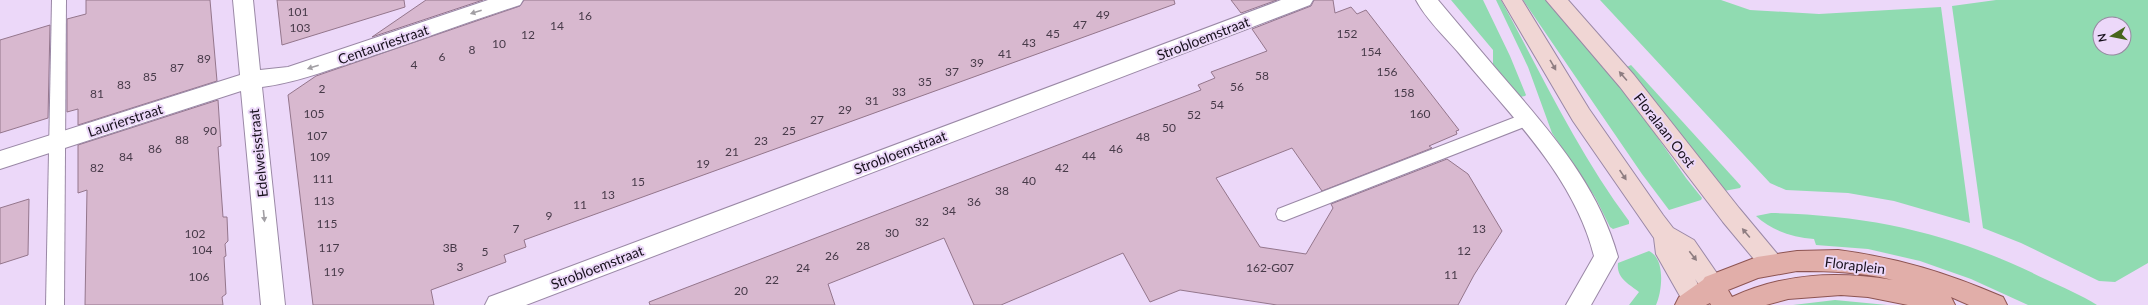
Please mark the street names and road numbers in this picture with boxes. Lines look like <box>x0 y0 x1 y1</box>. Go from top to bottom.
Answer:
street label: Strobloemstraat <box>1154 13 1252 63</box>
street label: Centauriestraat <box>335 21 431 67</box>
street label: Floralaan Oost <box>1631 89 1699 171</box>
street label: Laurierstraat <box>85 100 165 140</box>
street label: Edelweisstraat <box>245 108 271 198</box>
street label: Strobloemstraat <box>851 127 949 177</box>
street label: Strobloemstraat <box>548 242 646 292</box>
street label: Floraplein <box>1824 253 1886 277</box>

